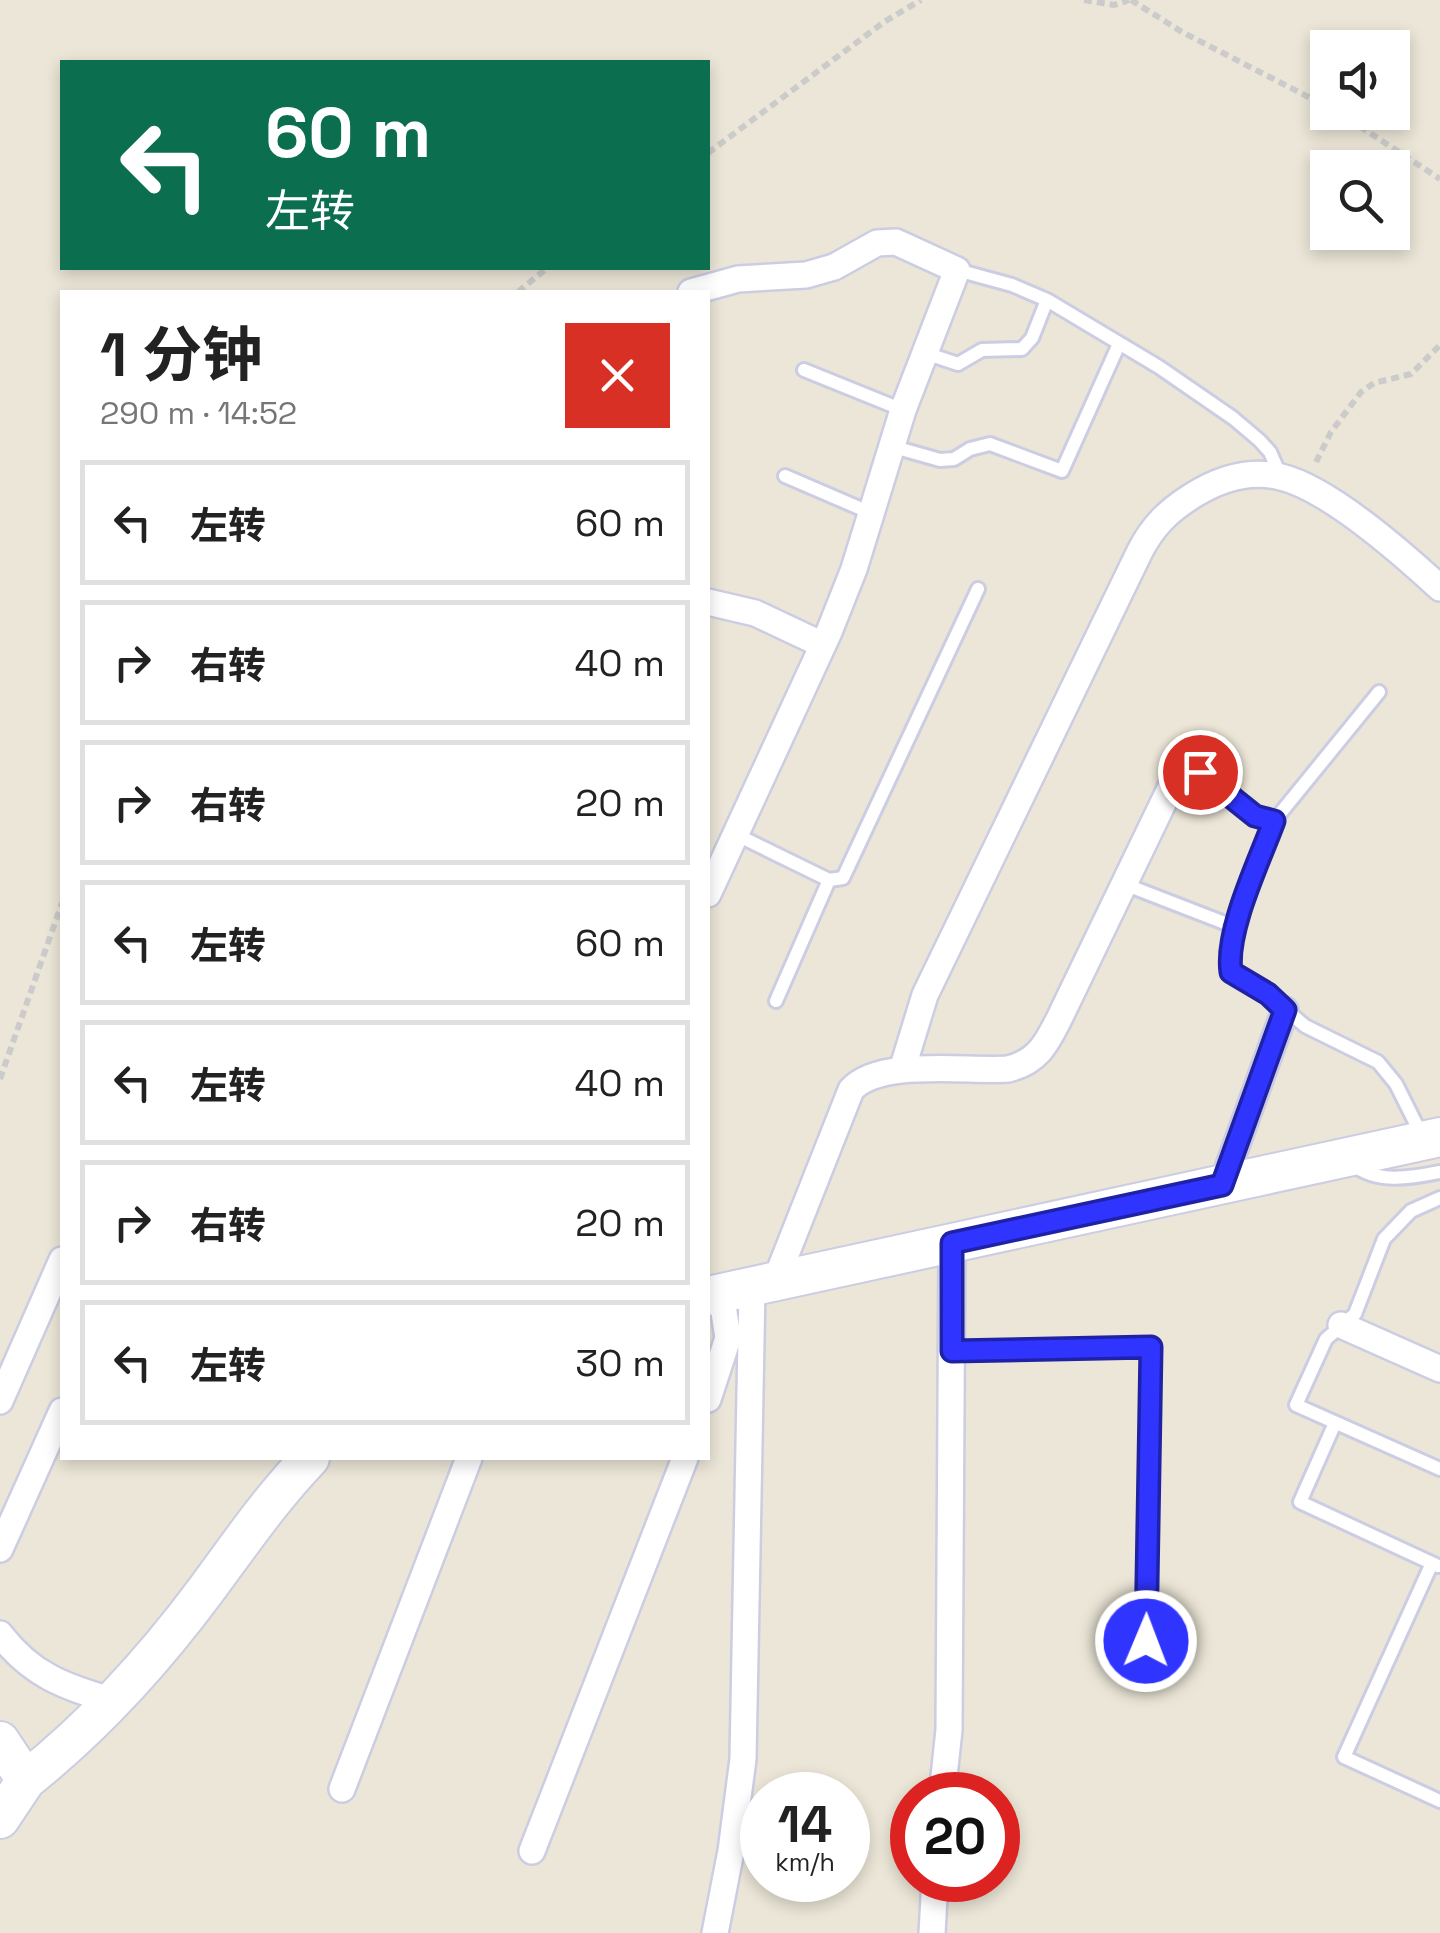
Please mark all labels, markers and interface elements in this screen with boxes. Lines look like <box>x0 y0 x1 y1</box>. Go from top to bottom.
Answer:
map controls <box>1310 30 1410 250</box>
button: sound <box>1310 30 1410 130</box>
text: 60 m <box>265 88 431 177</box>
icon: left <box>100 100 230 230</box>
button: search <box>1310 150 1410 250</box>
text: 左转 <box>265 183 355 240</box>
text: 1 分钟 <box>100 317 262 394</box>
button: close <box>565 323 670 428</box>
text: 290 m · 14:52 <box>100 393 297 433</box>
icon: left <box>105 495 160 550</box>
text: 60 m <box>575 499 665 547</box>
text: 左转 <box>190 502 266 550</box>
icon: right <box>105 635 160 690</box>
text: 40 m <box>574 639 665 687</box>
text: 右转 <box>190 642 266 690</box>
pin <box>1158 730 1243 815</box>
icon: arrive <box>1173 745 1228 800</box>
icon: right <box>105 775 160 830</box>
text: 20 m <box>575 779 665 827</box>
text: 右转 <box>190 782 266 830</box>
icon: left <box>105 915 160 970</box>
text: 60 m <box>575 919 665 967</box>
text: 左转 <box>190 922 266 970</box>
icon: left <box>105 1055 160 1110</box>
text: 40 m <box>574 1059 665 1107</box>
text: 左转 <box>190 1062 266 1110</box>
icon: right <box>105 1195 160 1250</box>
text: 20 m <box>575 1199 665 1247</box>
text: 右转 <box>190 1202 266 1250</box>
icon: left <box>105 1335 160 1390</box>
text: 30 m <box>575 1339 665 1387</box>
text: 左转 <box>190 1342 266 1390</box>
position arrow <box>1094 1589 1198 1693</box>
speed limit sign: 20 <box>890 1772 1020 1902</box>
text: 14 <box>778 1793 832 1857</box>
text: km/h <box>775 1846 835 1878</box>

